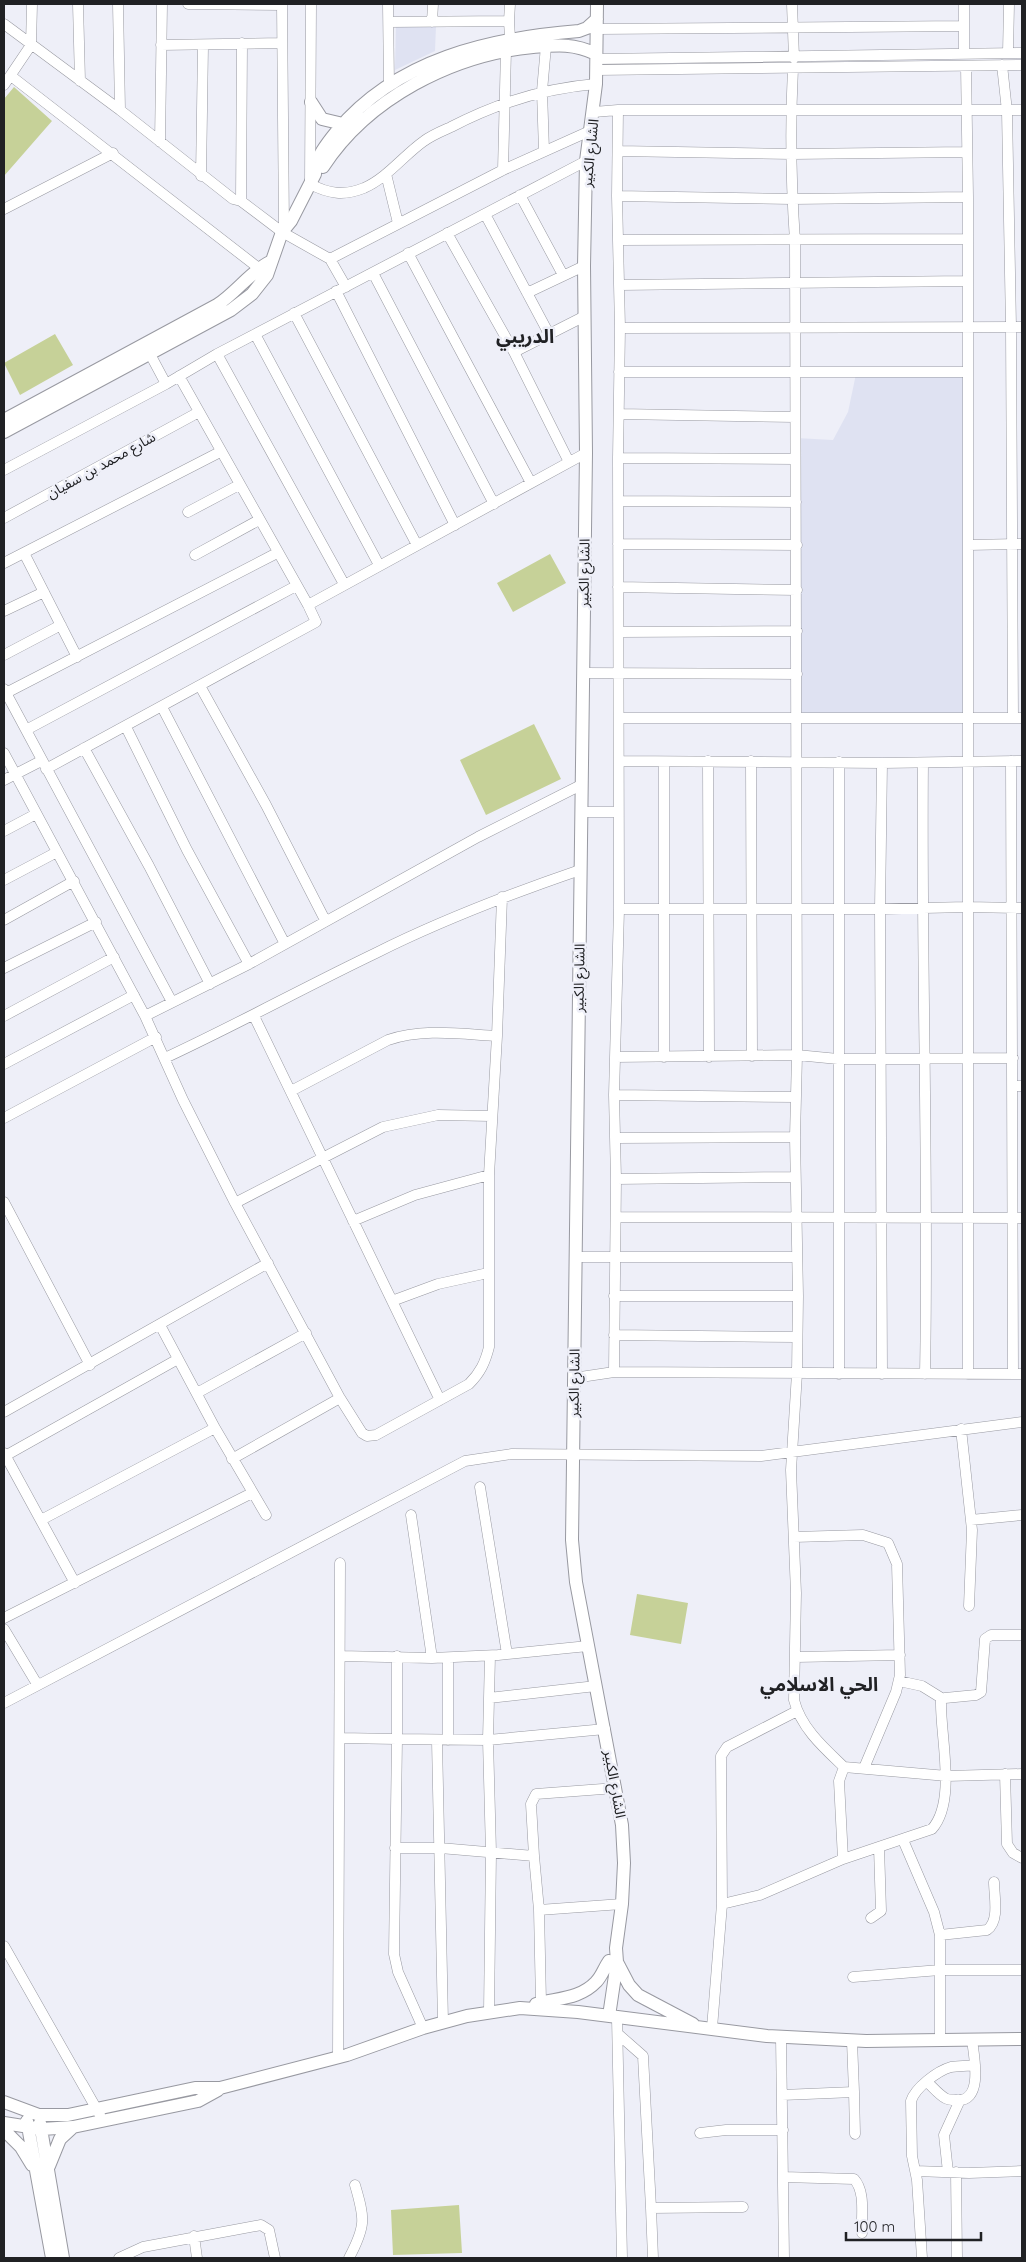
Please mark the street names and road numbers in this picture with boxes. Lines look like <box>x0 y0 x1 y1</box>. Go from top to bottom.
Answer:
street label: الشارع الكبير <box>577 118 605 189</box>
street label: شارع محمد بن سفيان <box>44 428 159 504</box>
street label: الشارع الكبير <box>574 539 596 609</box>
street label: الشارع الكبير <box>569 944 591 1014</box>
street label: الشارع الكبير <box>564 1349 586 1419</box>
street label: الشارع الكبير <box>598 1748 630 1820</box>

